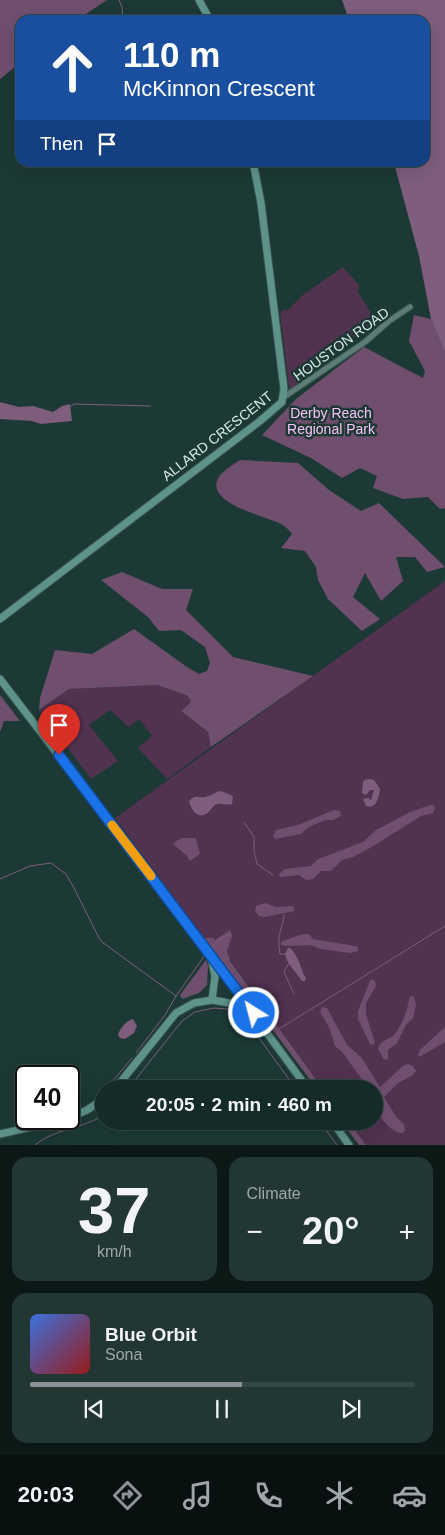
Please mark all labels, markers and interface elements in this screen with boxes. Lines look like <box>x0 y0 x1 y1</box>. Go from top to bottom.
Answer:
icon: ahead <box>40 35 105 100</box>
text: 110 m <box>123 35 220 74</box>
text: McKinnon Crescent <box>123 76 315 101</box>
icon: arrive <box>93 130 121 158</box>
text: Then <box>40 133 83 154</box>
street label: HOUSTON ROAD <box>290 304 392 384</box>
street label: ALLARD CRESCENT <box>159 388 276 484</box>
park label: Derby Reach Regional Park <box>287 405 376 437</box>
pin <box>38 704 80 755</box>
icon: arrive <box>45 711 73 739</box>
position arrow <box>227 986 279 1038</box>
speed limit sign: 40 <box>15 1065 80 1130</box>
text: 20:05 · 2 min · 460 m <box>146 1094 332 1115</box>
text: 37 <box>78 1174 150 1247</box>
text: Climate <box>247 1185 301 1202</box>
text: 20° <box>302 1210 359 1252</box>
text: − <box>247 1216 263 1247</box>
text: + <box>399 1216 415 1247</box>
text: km/h <box>97 1243 132 1260</box>
text: Blue Orbit <box>105 1324 197 1345</box>
text: Sona <box>105 1346 142 1363</box>
icon: previous <box>80 1395 108 1423</box>
icon: pause <box>208 1395 236 1423</box>
icon: next <box>337 1395 365 1423</box>
icon: directions <box>110 1478 145 1513</box>
icon: music <box>180 1478 215 1513</box>
icon: phone <box>251 1478 286 1513</box>
icon: climate <box>322 1478 357 1513</box>
icon: car <box>392 1478 427 1513</box>
text: 20:03 <box>18 1482 74 1507</box>

